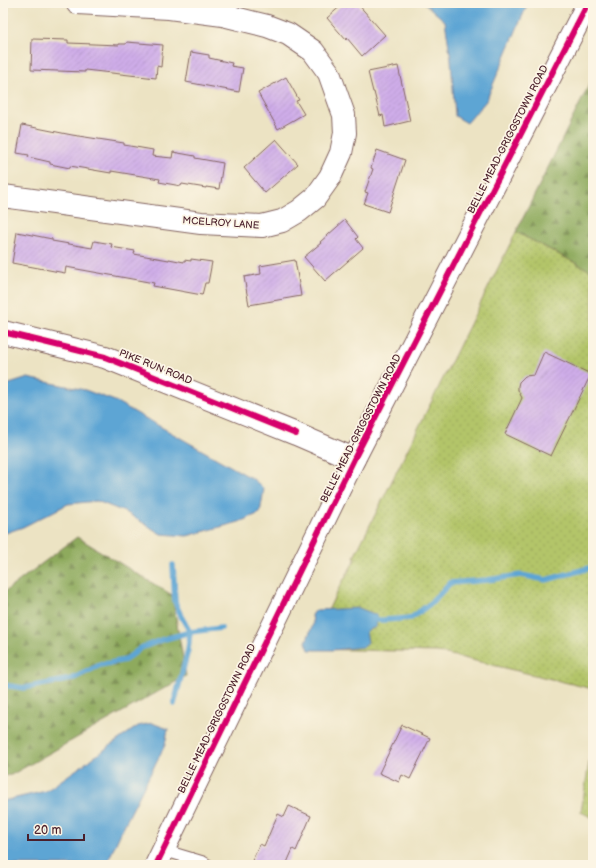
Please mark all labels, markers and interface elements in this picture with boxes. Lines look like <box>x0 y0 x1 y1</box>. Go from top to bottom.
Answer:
street label: BELLE MEAD-GRIGGSTOWN ROAD <box>465 63 551 216</box>
street label: MCELROY LANE <box>182 214 260 232</box>
street label: PIKE RUN ROAD <box>117 347 194 387</box>
street label: BELLE MEAD-GRIGGSTOWN ROAD <box>318 352 404 505</box>
street label: BELLE MEAD-GRIGGSTOWN ROAD <box>175 642 258 795</box>
scale bar <box>28 816 84 842</box>
text: 20 m <box>34 823 61 838</box>

